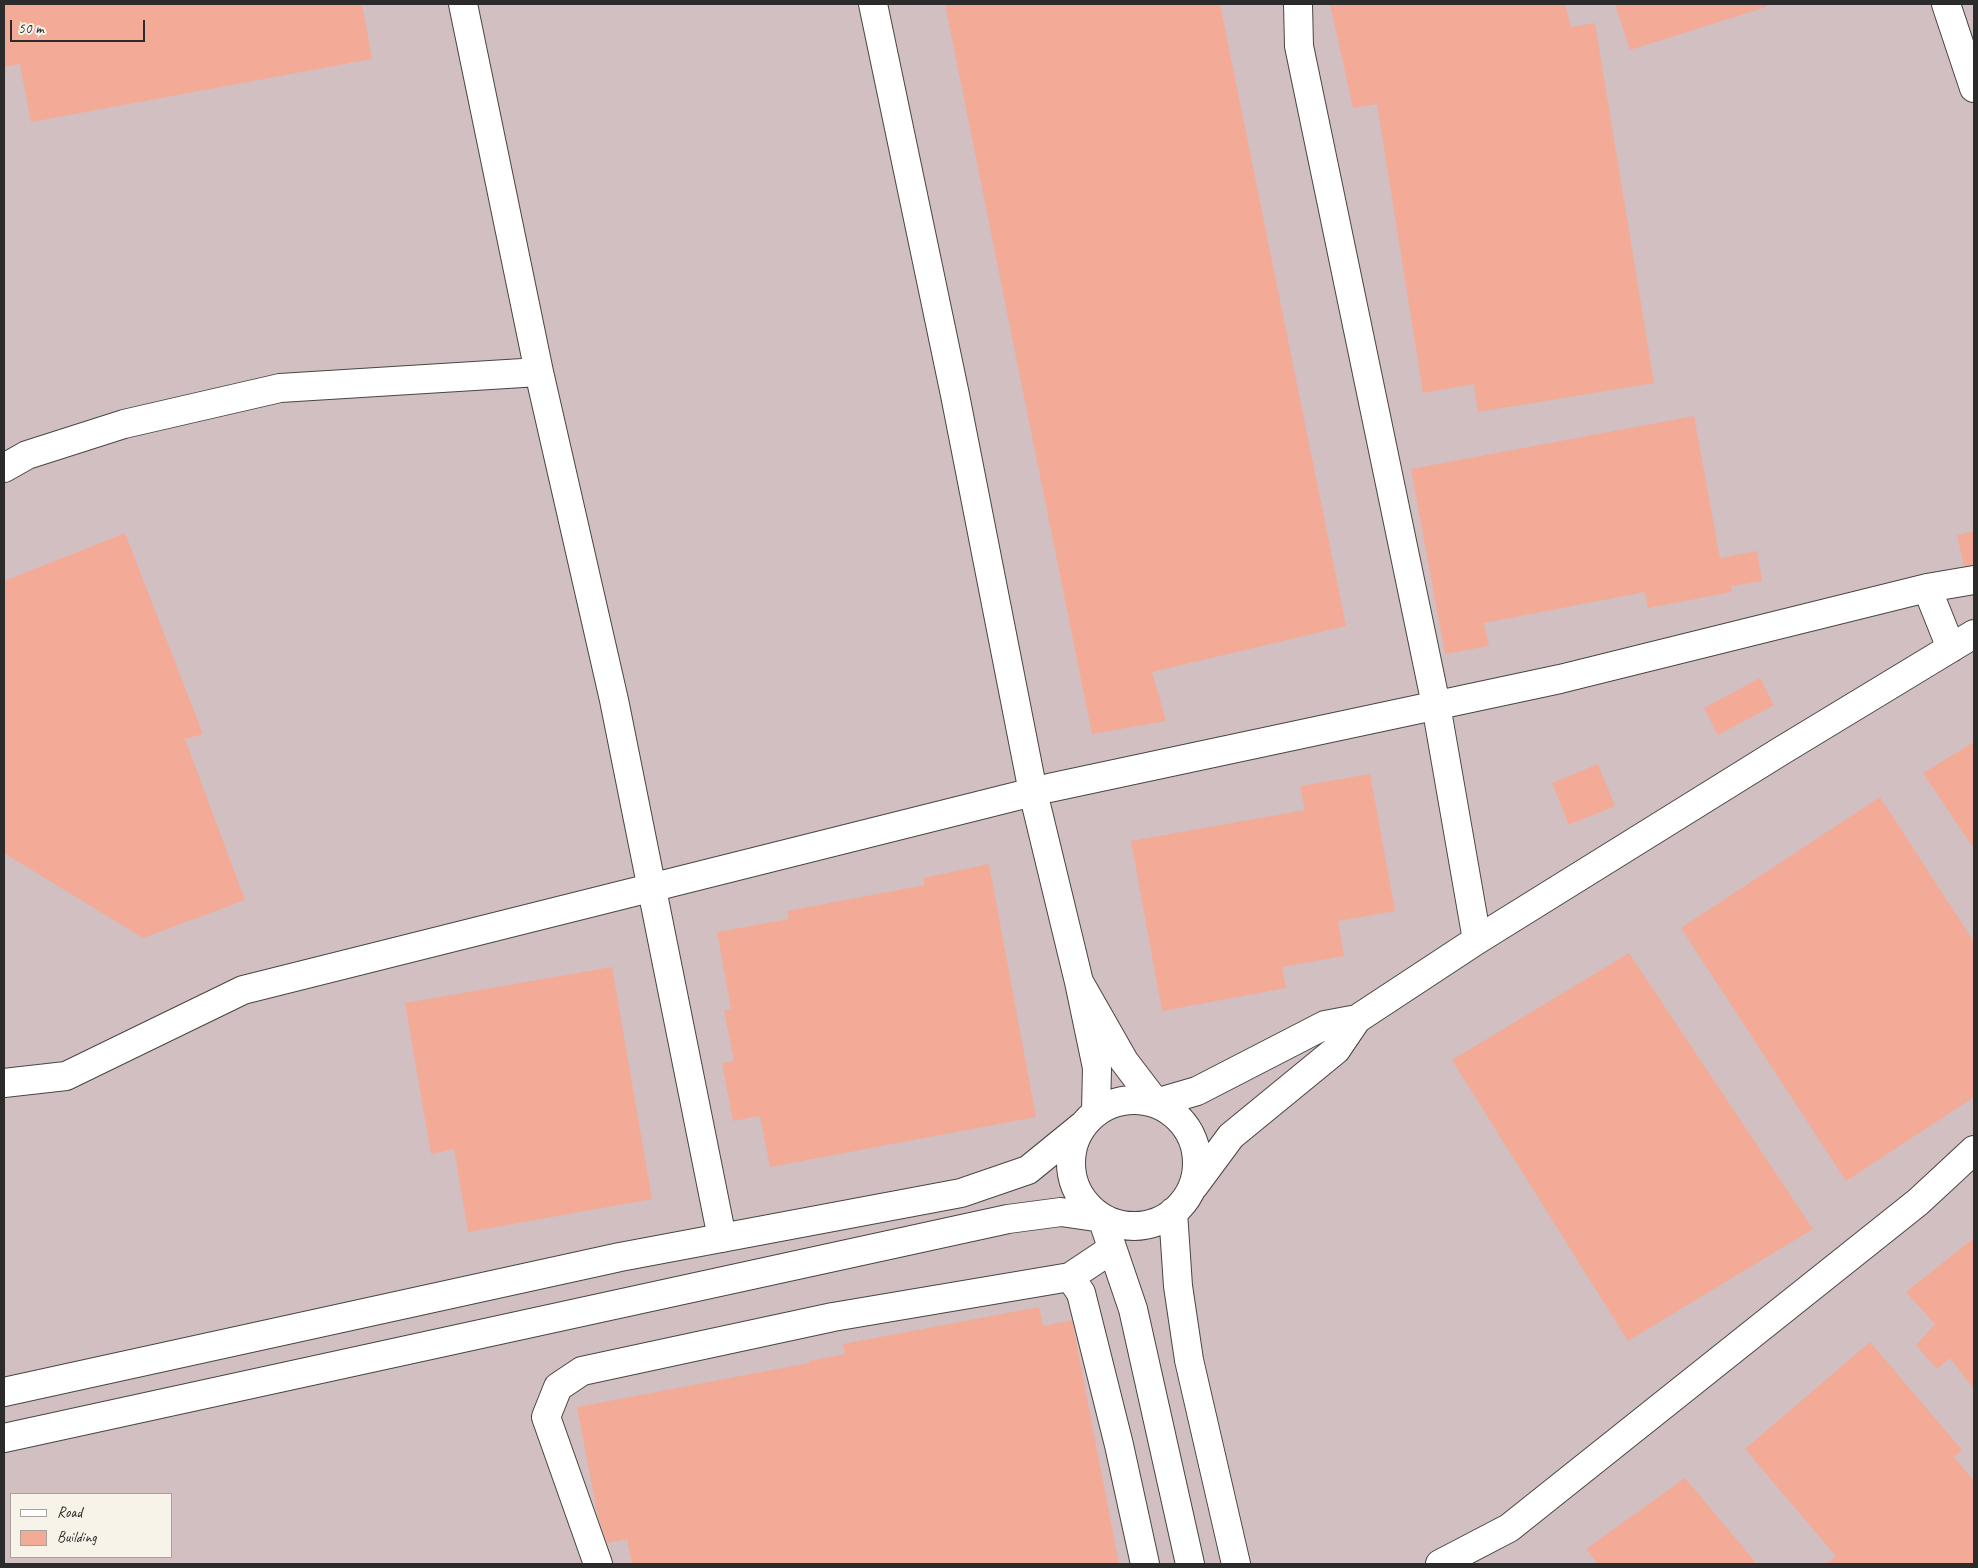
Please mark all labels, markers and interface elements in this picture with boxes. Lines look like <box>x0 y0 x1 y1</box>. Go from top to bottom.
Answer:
scale bar <box>12 10 148 42</box>
text: 50 m <box>18 19 44 38</box>
legend <box>10 1493 172 1558</box>
text: Road <box>57 1503 82 1522</box>
text: Building <box>57 1528 96 1547</box>

